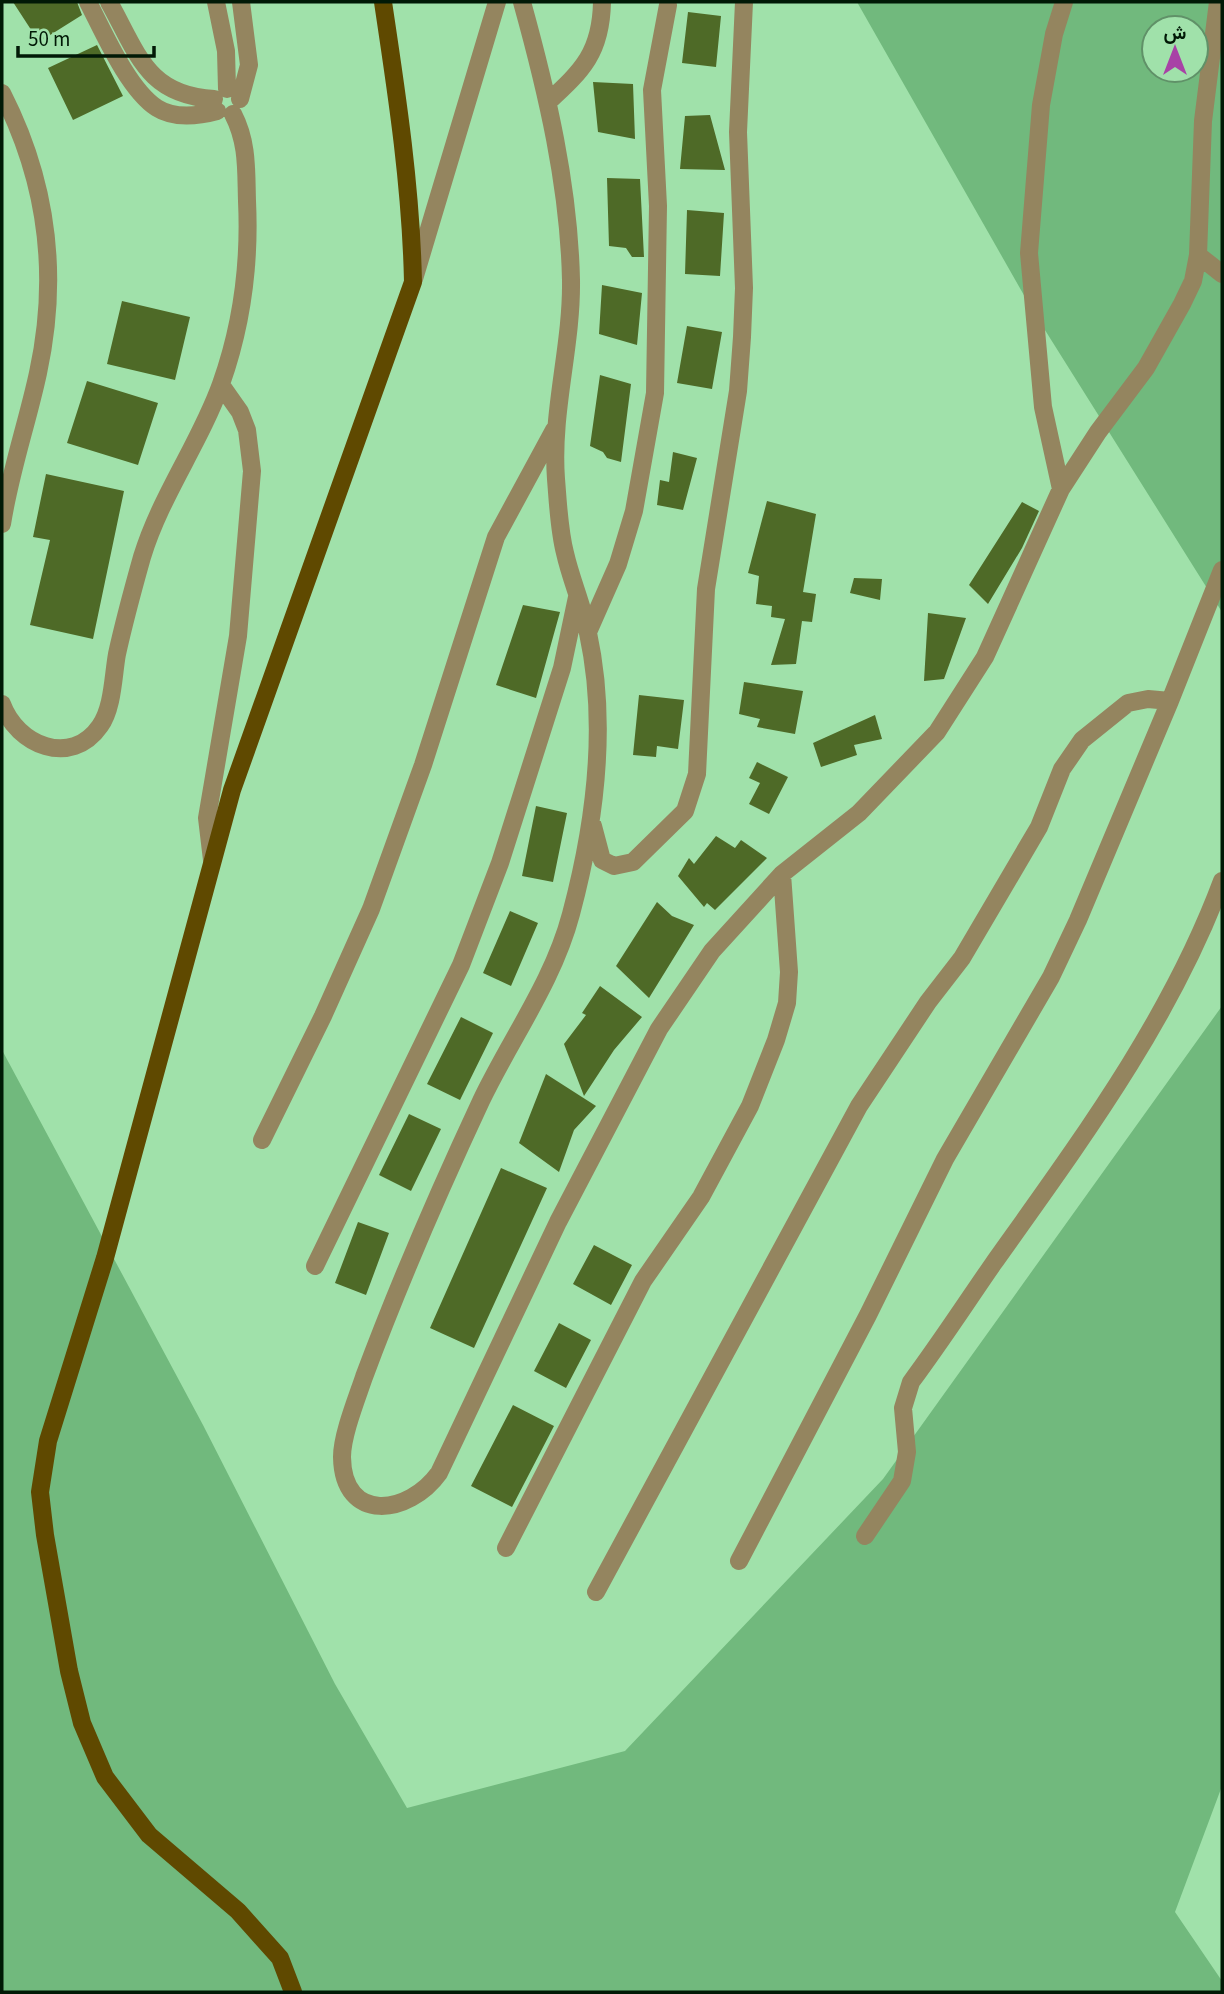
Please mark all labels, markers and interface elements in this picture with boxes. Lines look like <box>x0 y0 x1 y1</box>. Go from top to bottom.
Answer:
scale bar <box>18 14 154 58</box>
north arrow <box>1140 14 1210 84</box>
text: ش <box>1164 20 1187 47</box>
text: 50 m <box>28 24 70 54</box>

